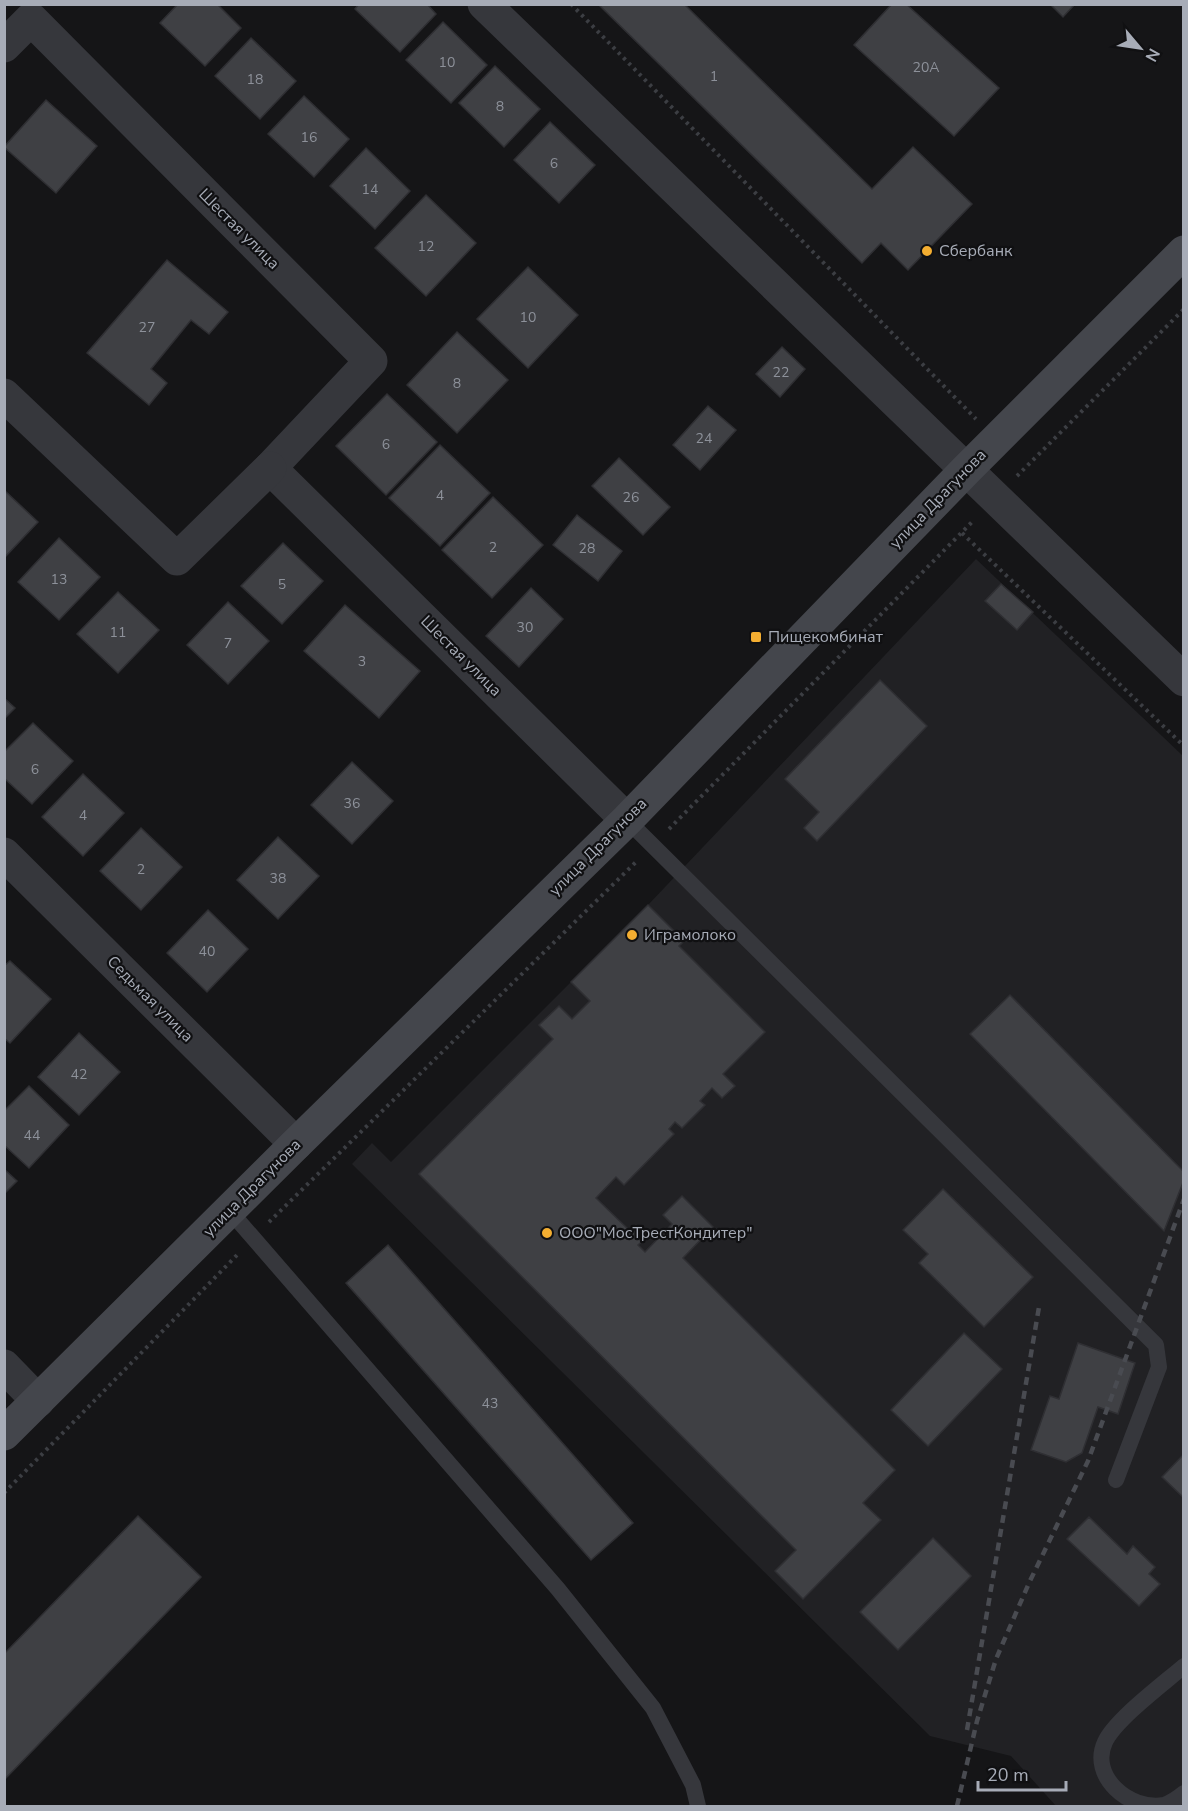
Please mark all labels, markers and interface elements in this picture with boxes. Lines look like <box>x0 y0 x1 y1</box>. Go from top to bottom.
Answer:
north arrow <box>1110 18 1170 78</box>
text: N <box>1140 44 1165 65</box>
house number: 10 <box>439 53 455 72</box>
house number: 20А <box>912 58 940 77</box>
house number: 1 <box>710 67 718 86</box>
house number: 18 <box>247 70 263 89</box>
house number: 8 <box>496 97 504 116</box>
house number: 16 <box>301 128 317 147</box>
house number: 6 <box>550 154 558 173</box>
house number: 14 <box>362 180 378 199</box>
street label: Шестая улица <box>194 184 284 274</box>
house number: 12 <box>418 237 434 256</box>
place label: Сбербанк <box>939 240 1013 262</box>
marker: Сбербанк <box>920 244 934 258</box>
house number: 10 <box>520 308 536 327</box>
house number: 27 <box>139 318 155 337</box>
house number: 22 <box>773 363 789 382</box>
house number: 8 <box>453 374 461 393</box>
house number: 24 <box>696 429 712 448</box>
house number: 6 <box>382 435 390 454</box>
street label: улица Драгунова <box>885 444 991 554</box>
house number: 4 <box>436 486 444 505</box>
house number: 26 <box>623 488 639 507</box>
house number: 2 <box>489 538 497 557</box>
house number: 28 <box>579 539 595 558</box>
house number: 13 <box>51 570 67 589</box>
house number: 5 <box>278 575 286 594</box>
street label: Шестая улица <box>416 611 506 701</box>
house number: 30 <box>517 618 533 637</box>
house number: 11 <box>110 623 126 642</box>
place label: Пищекомбинат <box>768 626 884 648</box>
marker: Пищекомбинат <box>749 630 763 644</box>
house number: 7 <box>224 634 232 653</box>
house number: 3 <box>358 652 366 671</box>
house number: 6 <box>31 760 39 779</box>
street label: улица Драгунова <box>544 793 652 901</box>
house number: 36 <box>344 794 360 813</box>
house number: 4 <box>79 806 87 825</box>
house number: 2 <box>137 860 145 879</box>
house number: 38 <box>270 869 286 888</box>
place label: Играмолоко <box>644 924 736 946</box>
marker: Играмолоко <box>625 928 639 942</box>
house number: 40 <box>199 942 215 961</box>
street label: Седьмая улица <box>102 951 198 1047</box>
house number: 42 <box>71 1065 87 1084</box>
house number: 44 <box>24 1126 40 1145</box>
street label: улица Драгунова <box>198 1134 306 1242</box>
place label: ООО"МосТрестКондитер" <box>559 1222 753 1244</box>
marker: ООО"МосТрестКондитер" <box>540 1226 554 1240</box>
house number: 43 <box>482 1394 498 1413</box>
scale bar <box>978 1754 1066 1792</box>
text: 20 m <box>987 1763 1029 1787</box>

